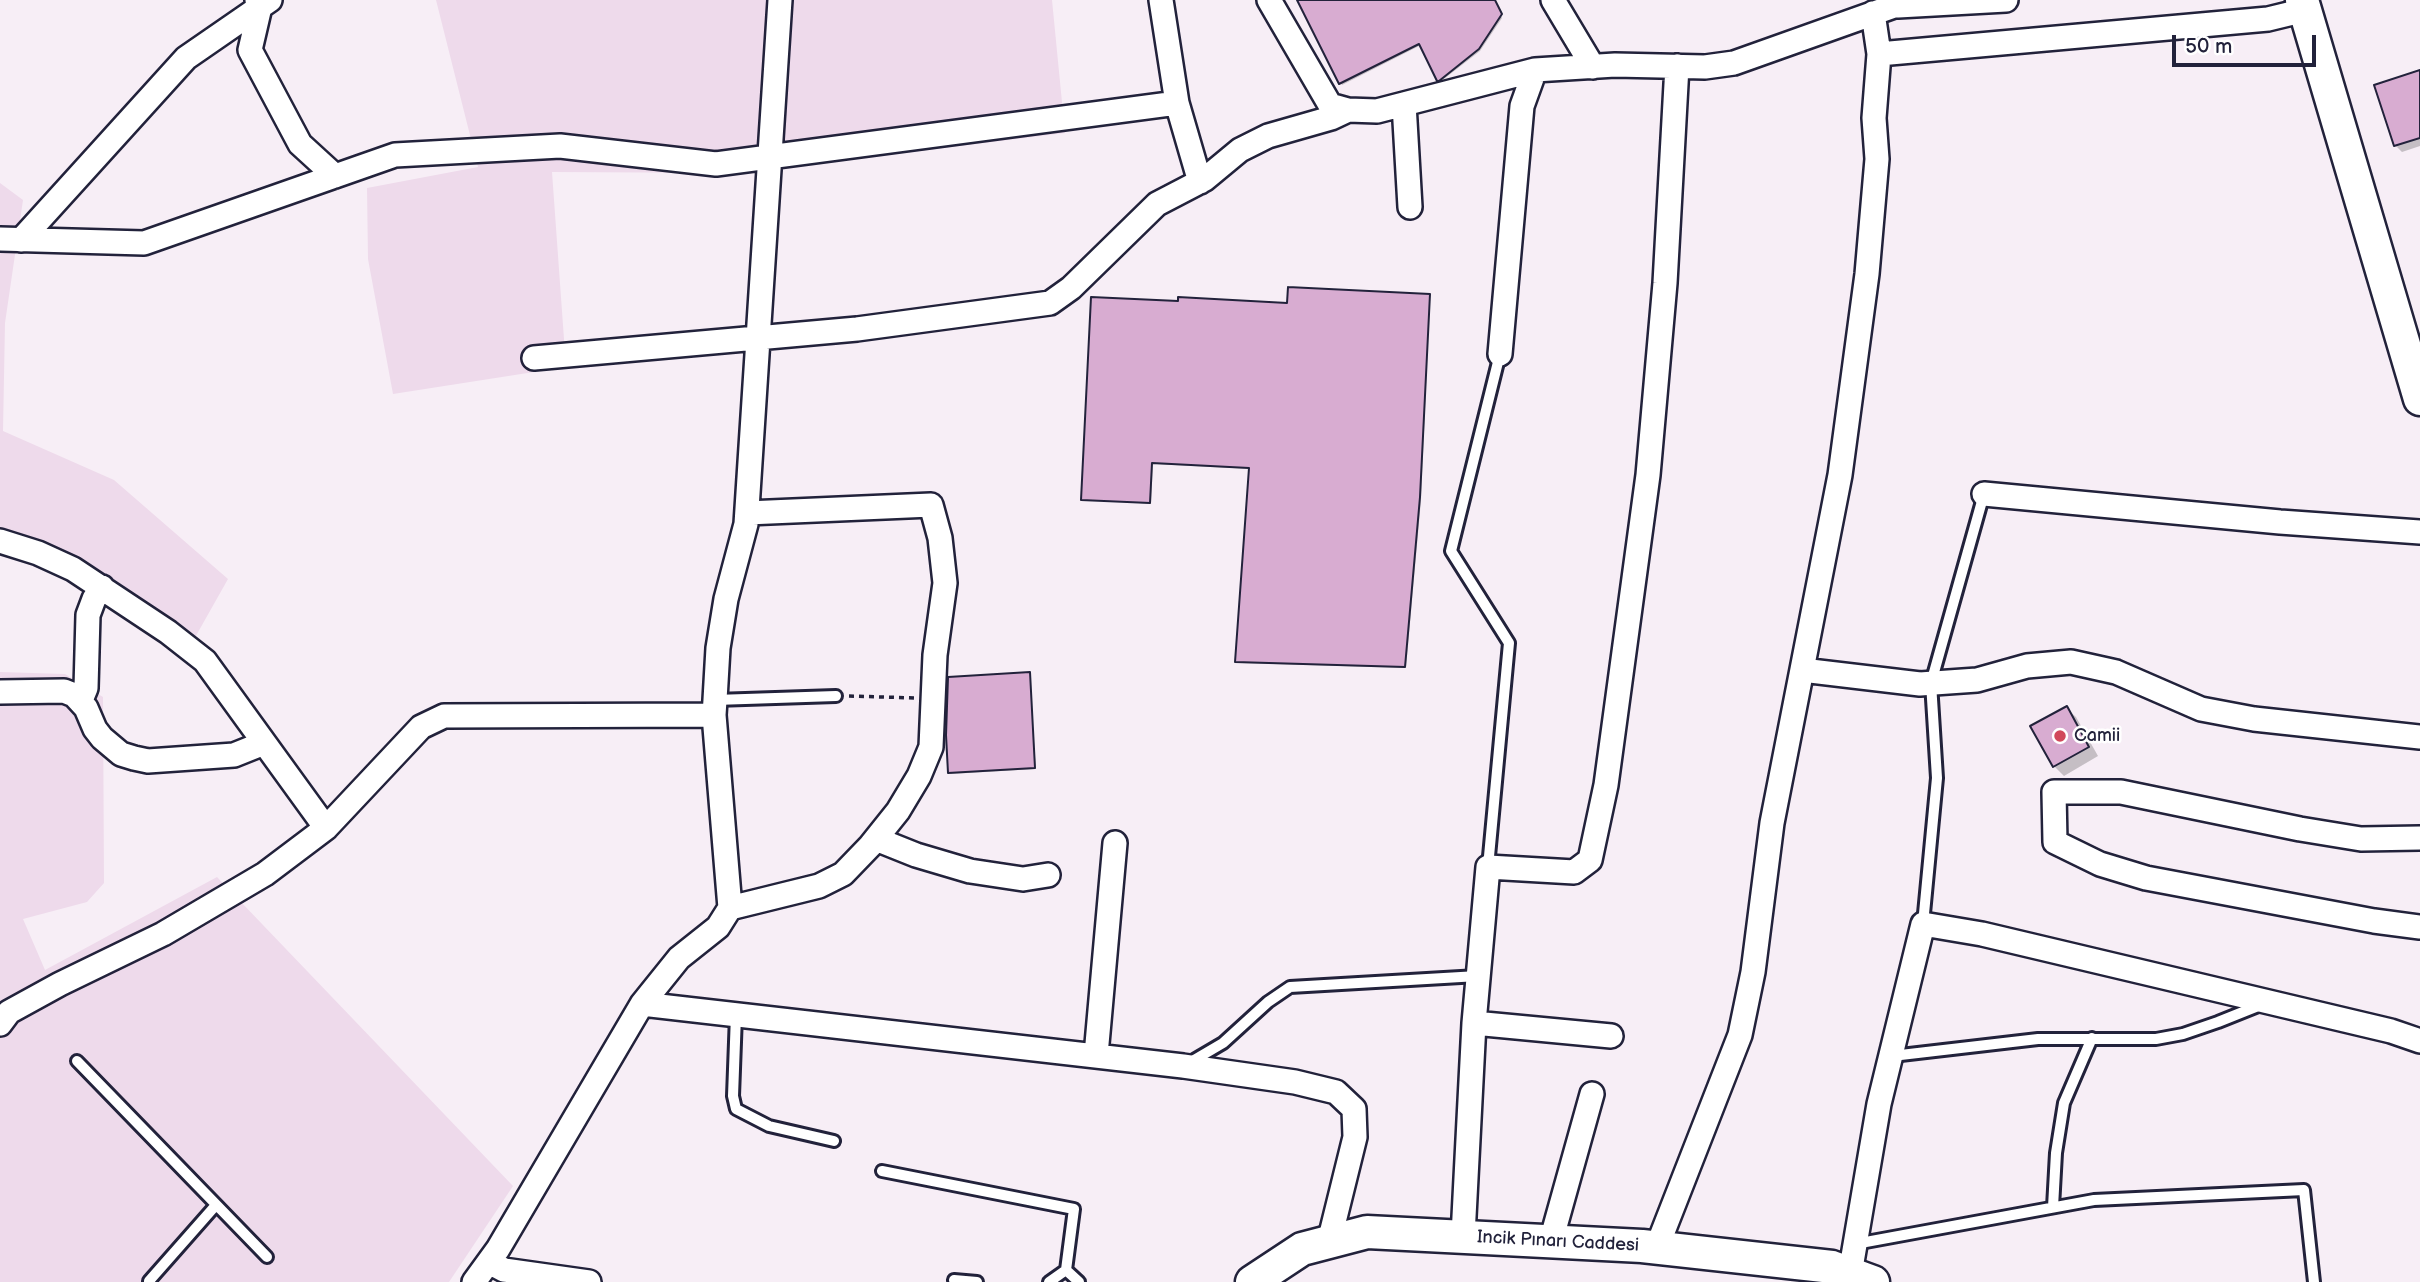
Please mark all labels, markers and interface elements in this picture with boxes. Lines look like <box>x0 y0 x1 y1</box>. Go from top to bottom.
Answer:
scale bar <box>2175 21 2318 65</box>
text: 50 m <box>2185 34 2232 59</box>
place label: Camii <box>2074 725 2120 747</box>
marker: Camii <box>2052 728 2068 744</box>
street label: Incik Pınarı Caddesi <box>1476 1227 1640 1257</box>

